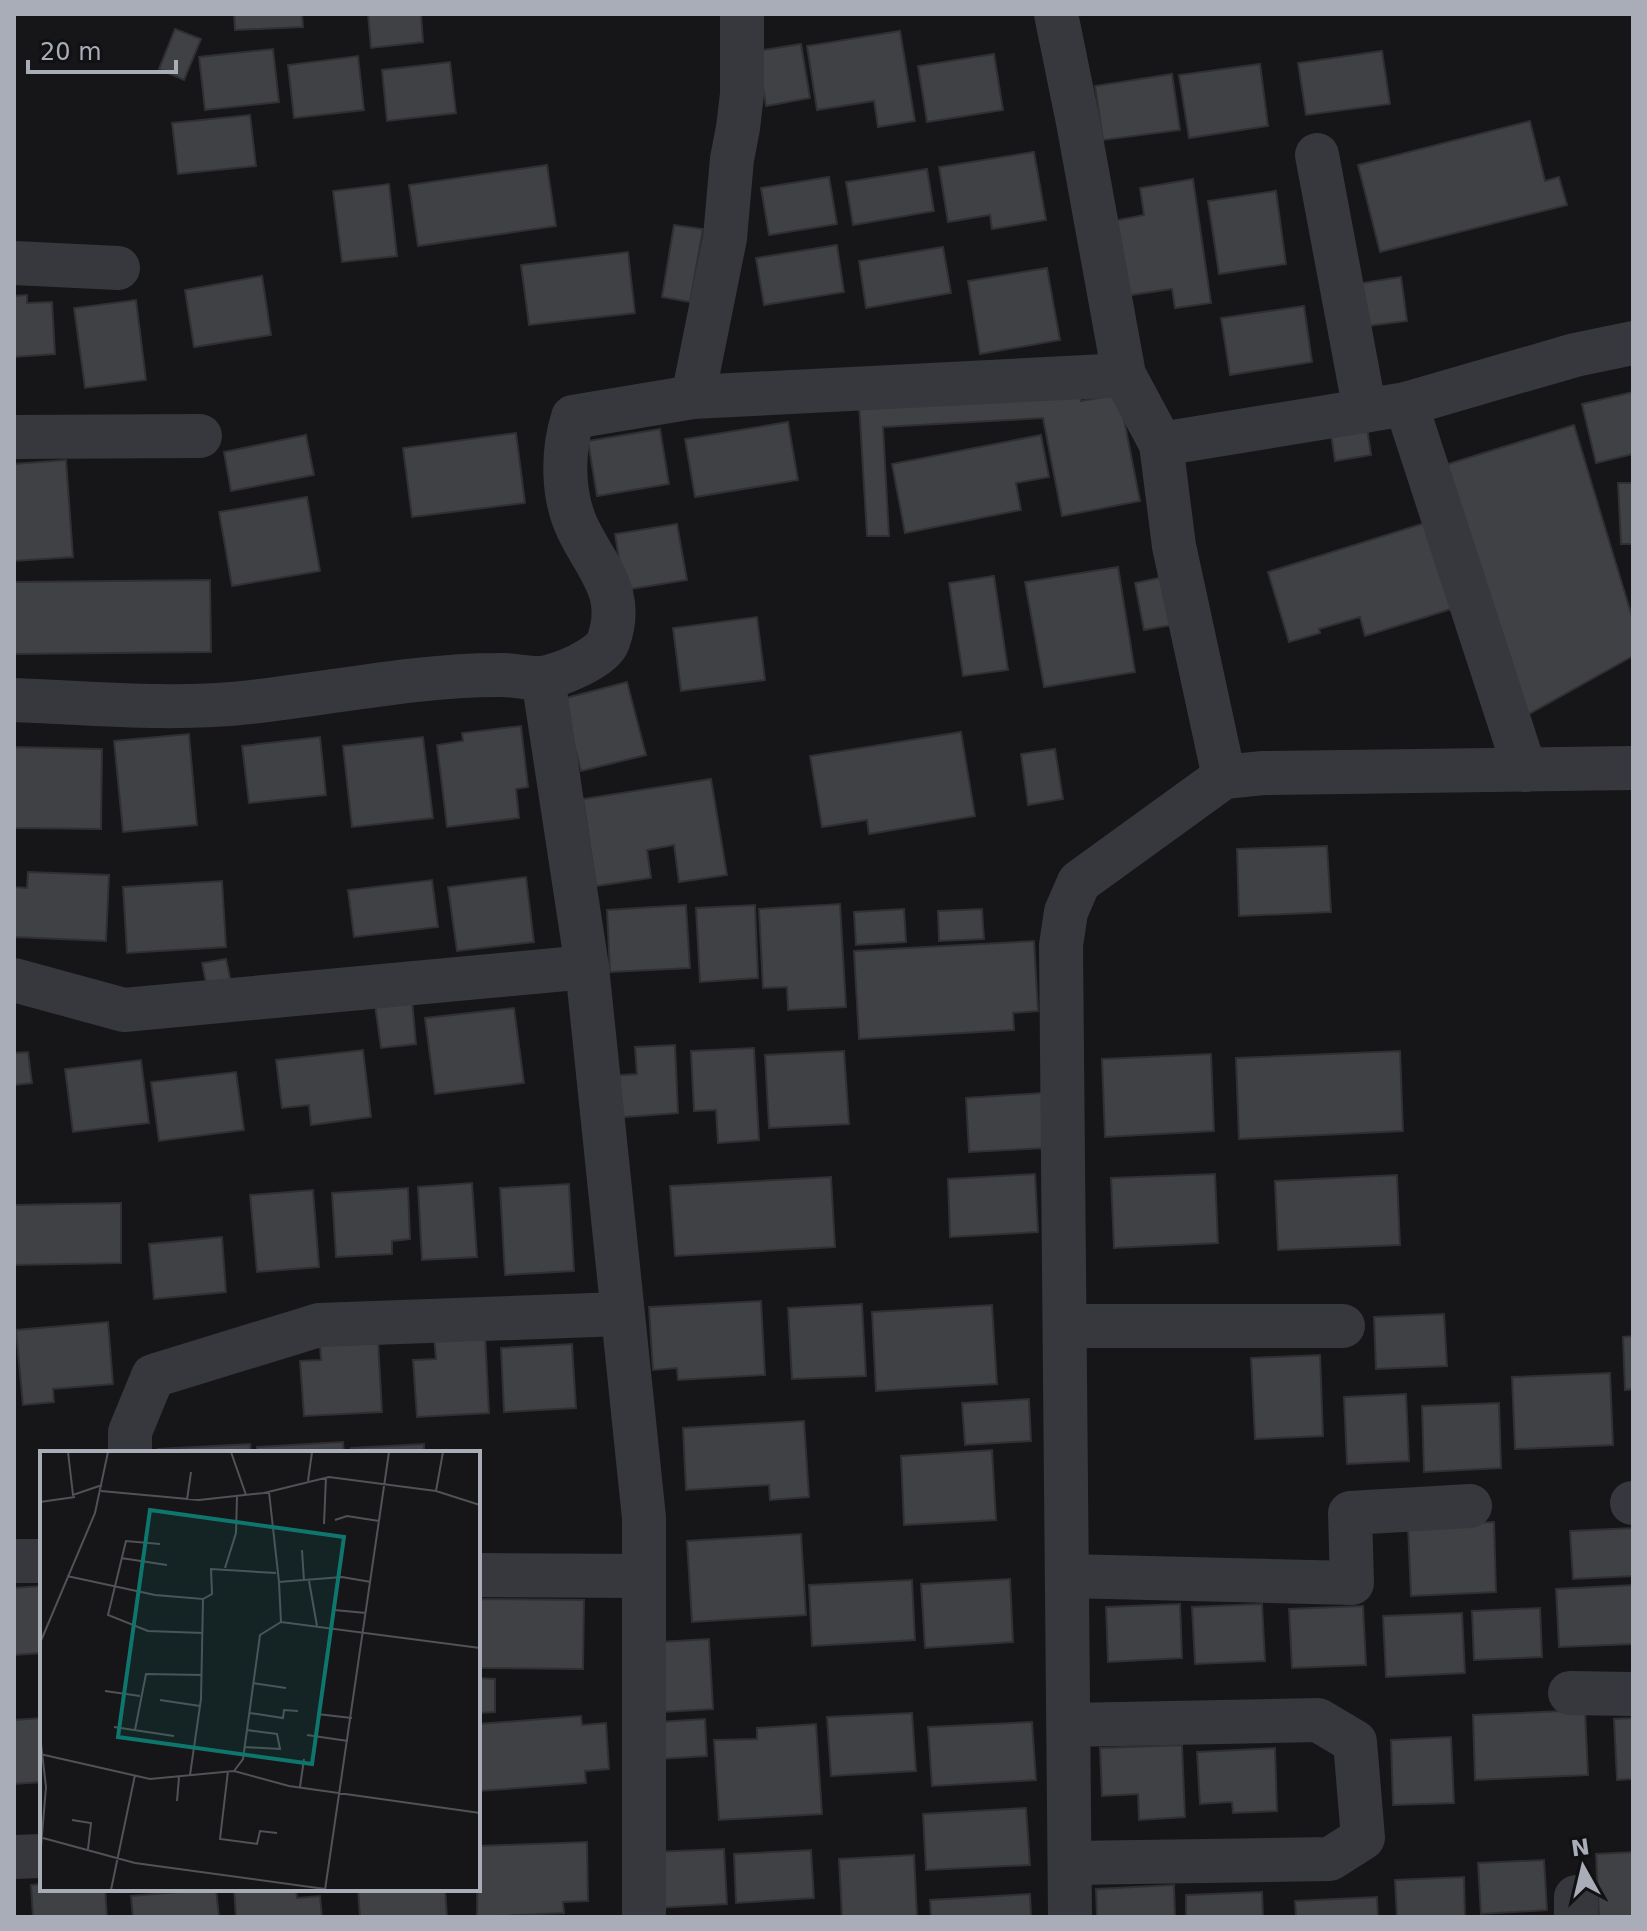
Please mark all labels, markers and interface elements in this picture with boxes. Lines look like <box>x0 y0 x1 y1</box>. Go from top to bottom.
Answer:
scale bar <box>28 24 176 74</box>
text: 20 m <box>40 38 102 66</box>
inset map <box>40 1451 480 1891</box>
north arrow <box>1543 1827 1623 1907</box>
text: N <box>1569 1834 1591 1861</box>

